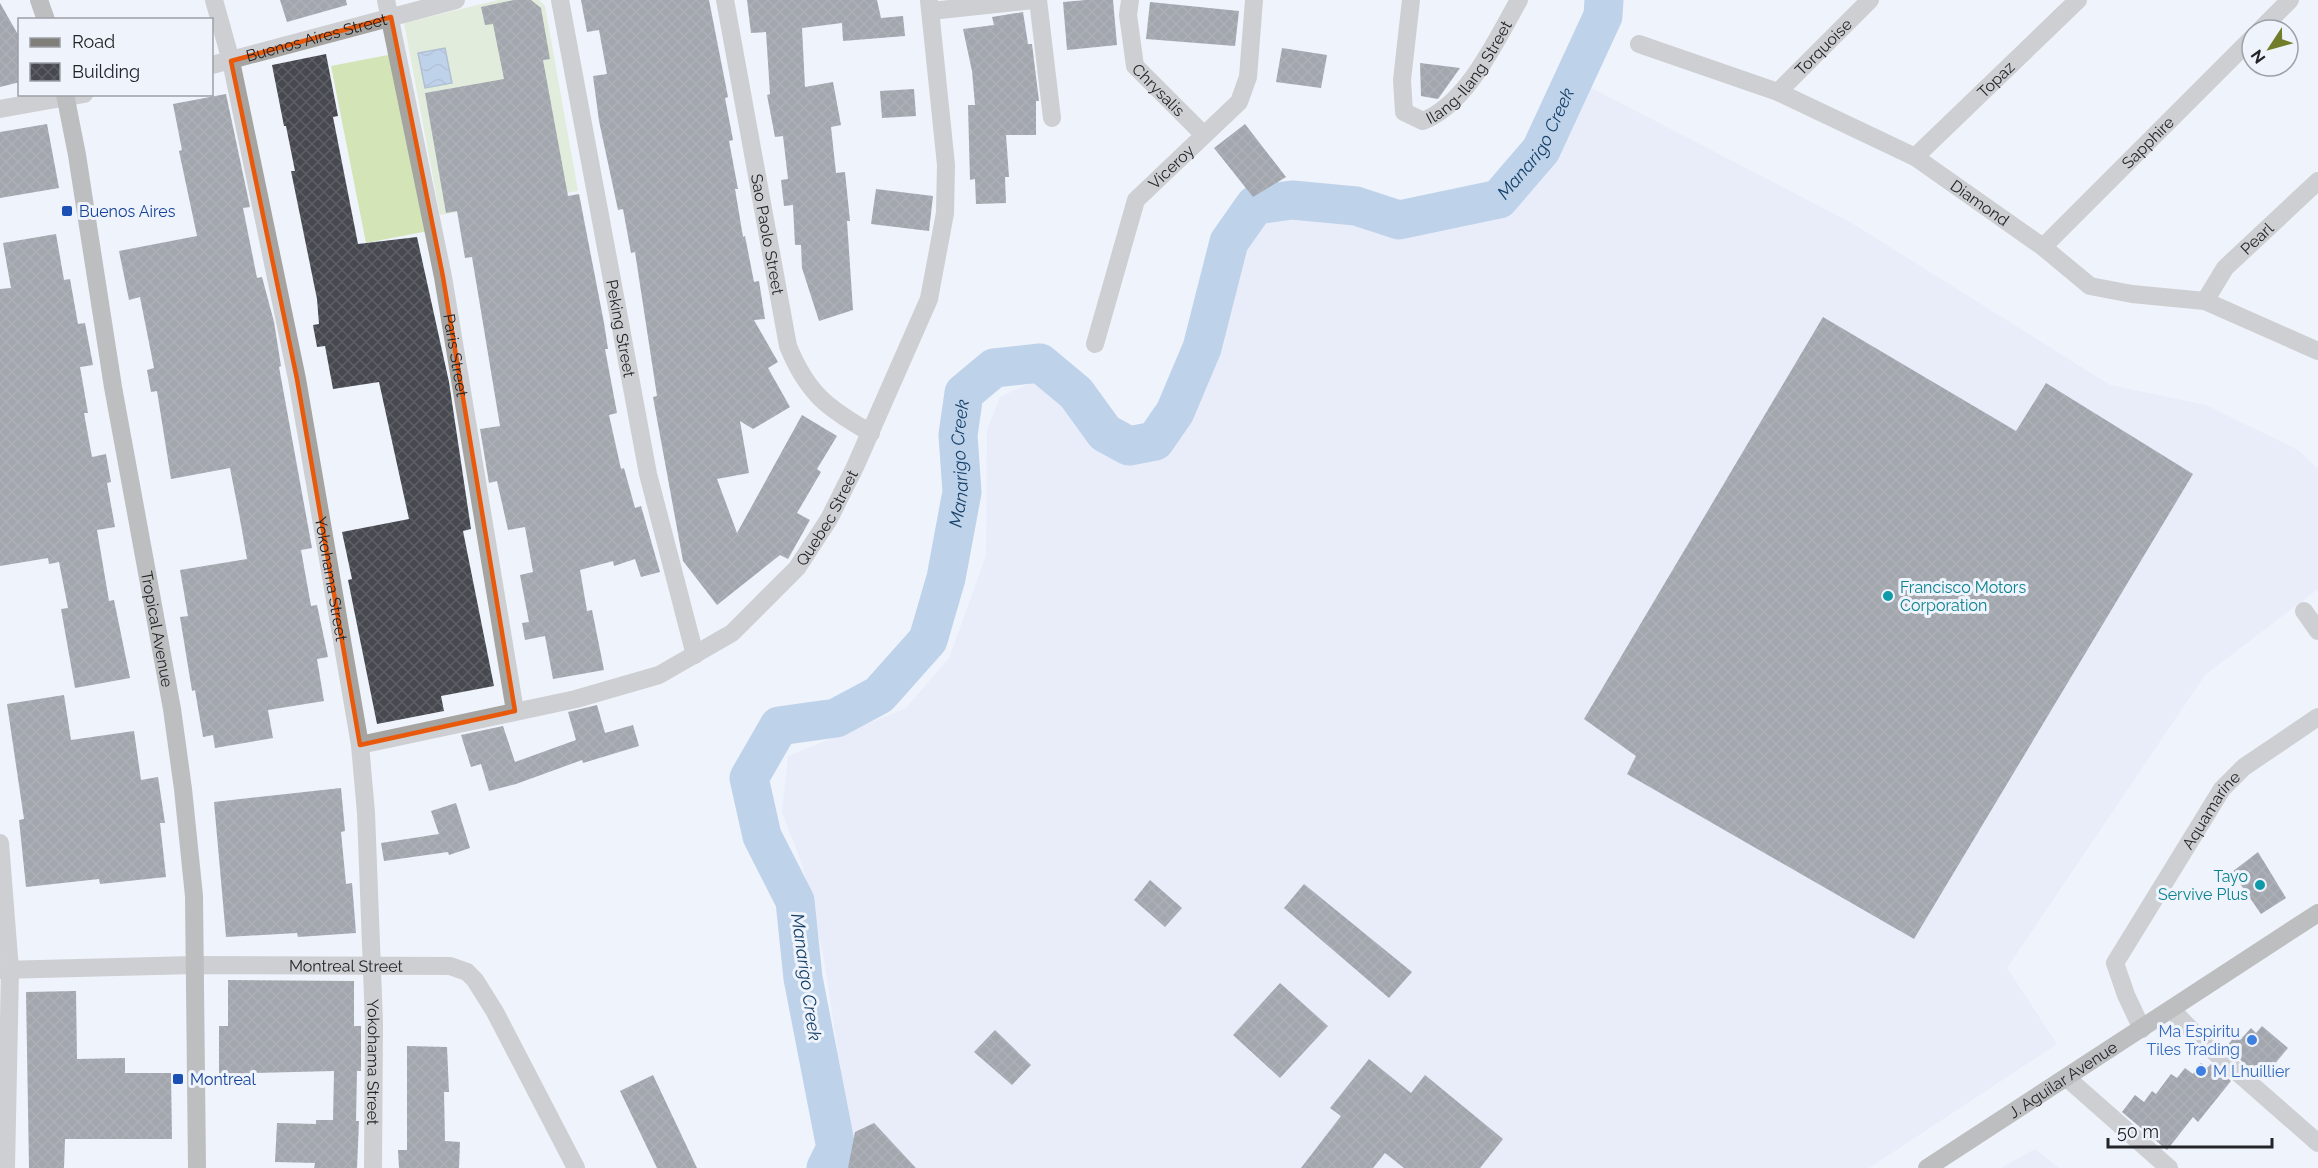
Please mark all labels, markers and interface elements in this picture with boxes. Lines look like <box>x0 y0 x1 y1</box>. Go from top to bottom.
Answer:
street label: Buenos Aires Street <box>244 10 390 66</box>
street label: Torquoise <box>1791 15 1856 79</box>
street label: Ilang-Ilang Street <box>1423 17 1516 128</box>
legend <box>18 18 213 96</box>
north arrow <box>2240 18 2300 78</box>
text: Road <box>72 31 115 52</box>
text: N <box>2247 46 2270 67</box>
street label: Topaz <box>1974 57 2019 102</box>
street label: Chrysalis <box>1128 60 1189 120</box>
text: Building <box>72 61 140 82</box>
water label: Manarigo Creek <box>1493 84 1578 203</box>
street label: Sapphire <box>2118 113 2178 173</box>
street label: Viceroy <box>1145 141 1198 193</box>
street label: Sao Paolo Street <box>747 172 788 297</box>
street label: Diamond <box>1947 176 2013 230</box>
place label: Buenos Aires <box>79 202 176 221</box>
marker: Buenos Aires <box>60 204 74 218</box>
street label: Pearl <box>2237 218 2278 259</box>
street label: Peking Street <box>602 278 639 379</box>
street label: Paris Street <box>439 312 472 399</box>
water label: Manarigo Creek <box>945 398 973 529</box>
street label: Quebec Street <box>792 466 862 569</box>
street label: Yokohama Street <box>311 515 351 643</box>
street label: Tropical Avenue <box>137 569 177 689</box>
place label: Francisco Motors Corporation <box>1900 578 2026 615</box>
marker: Francisco Motors Corporation <box>1881 589 1895 603</box>
street label: Aquamarine <box>2178 768 2244 853</box>
place label: Tayo Servive Plus <box>2158 867 2248 904</box>
marker: Tayo Servive Plus <box>2253 878 2267 892</box>
water label: Manarigo Creek <box>787 912 826 1042</box>
street label: Montreal Street <box>289 956 404 976</box>
street label: Yokohama Street <box>363 999 383 1126</box>
place label: Ma Espiritu Tiles Trading <box>2146 1022 2240 1059</box>
marker: Ma Espiritu Tiles Trading <box>2245 1033 2259 1047</box>
street label: J. Aguilar Avenue <box>2005 1038 2121 1122</box>
place label: M Lhuillier <box>2213 1062 2290 1081</box>
marker: M Lhuillier <box>2194 1064 2208 1078</box>
place label: Montreal <box>190 1070 256 1089</box>
marker: Montreal <box>171 1072 185 1086</box>
scale bar <box>2108 1111 2272 1149</box>
text: 50 m <box>2117 1121 2159 1142</box>

